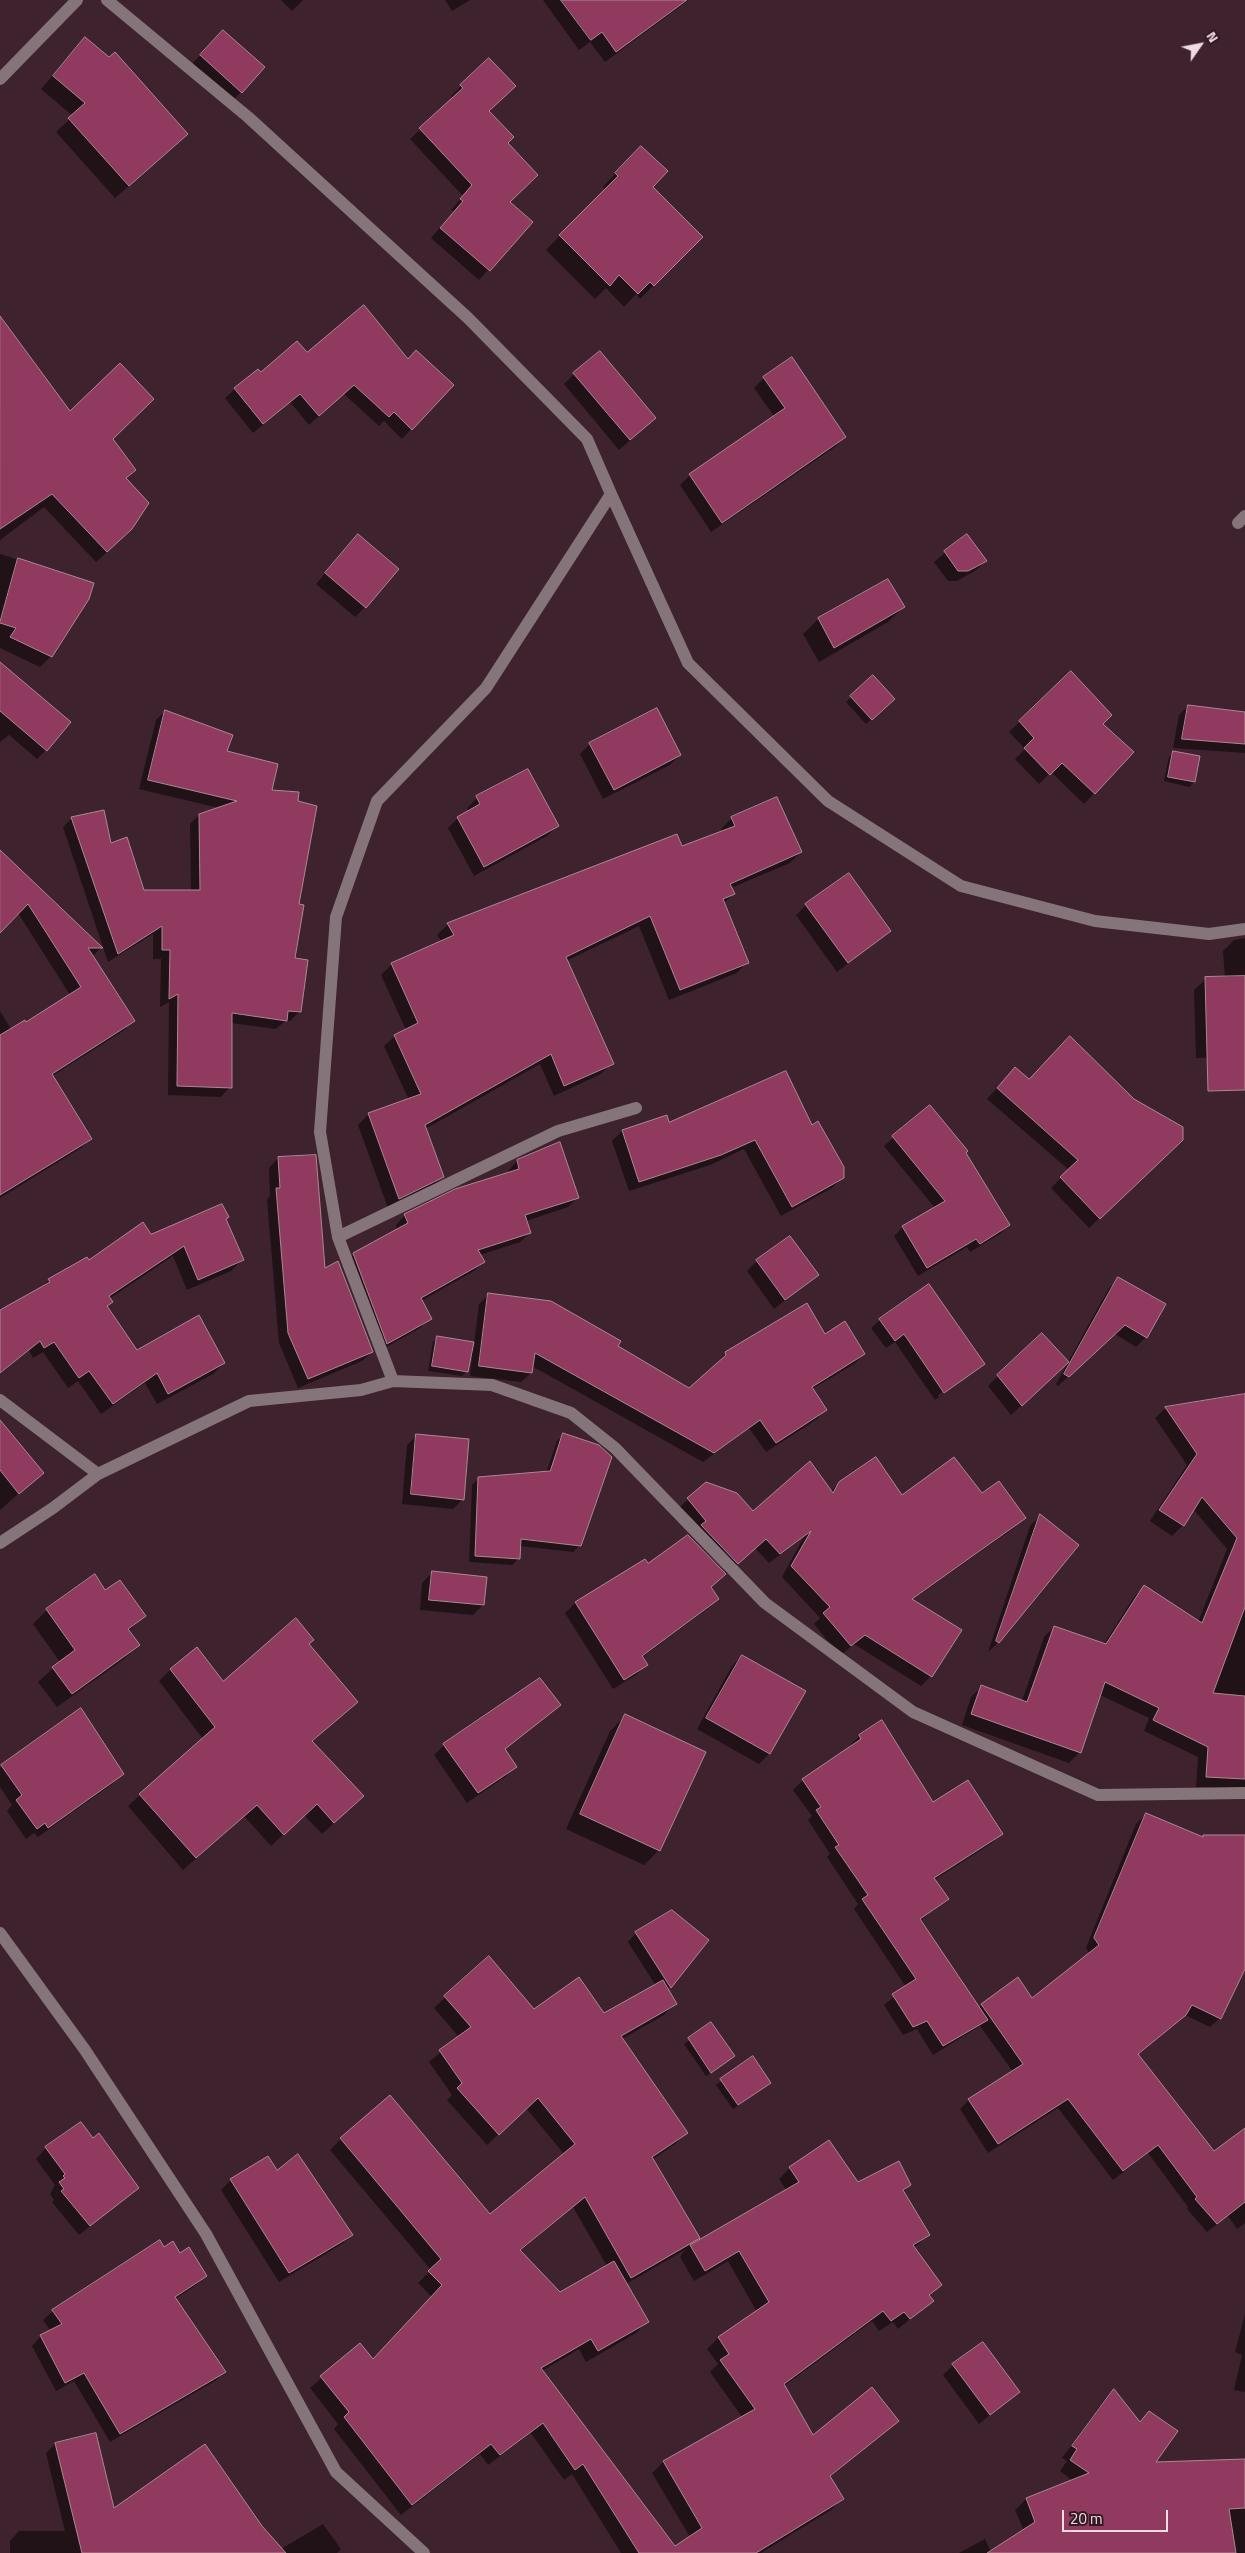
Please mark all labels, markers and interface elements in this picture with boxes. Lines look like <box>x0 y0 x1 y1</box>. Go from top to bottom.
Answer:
north arrow <box>1175 20 1225 70</box>
text: N <box>1202 27 1224 46</box>
scale bar <box>1065 2500 1171 2532</box>
text: 20 m <box>1070 2507 1103 2530</box>

